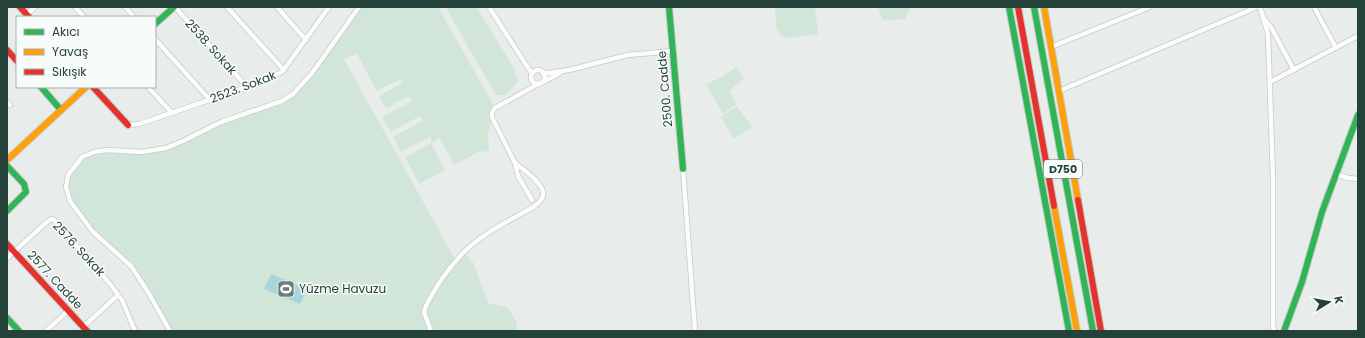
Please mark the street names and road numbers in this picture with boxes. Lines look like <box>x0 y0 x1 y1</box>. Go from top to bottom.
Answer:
street label: 2538. Sokak <box>182 15 242 79</box>
street label: 2500. Cadde <box>653 50 676 128</box>
street label: 2523. Sokak <box>207 66 279 107</box>
road number: D750 <box>1044 160 1082 178</box>
street label: 2576. Sokak <box>49 217 110 280</box>
street label: 2577. Cadde <box>24 247 87 313</box>

